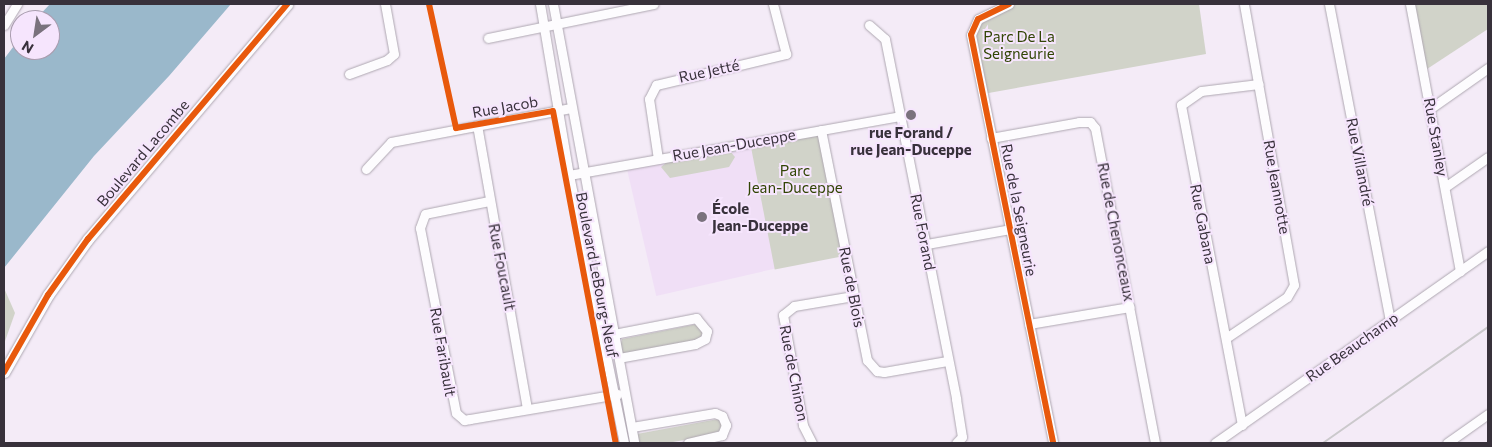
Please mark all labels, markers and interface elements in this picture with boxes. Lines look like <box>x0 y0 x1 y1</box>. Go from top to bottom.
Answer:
north arrow <box>10 10 60 60</box>
park label: Parc De La Seigneurie <box>983 27 1055 62</box>
text: N <box>19 37 36 57</box>
street label: Rue Jetté <box>677 56 741 86</box>
street label: Rue Jacob <box>471 92 539 122</box>
street label: Boulevard Lacombe <box>93 96 193 210</box>
street label: Rue Stanley <box>1420 96 1452 178</box>
marker: rue Forand / rue Jean-Duceppe <box>905 109 917 121</box>
street label: Rue Villandré <box>1343 116 1377 208</box>
place label: rue Forand / rue Jean-Duceppe <box>850 123 972 158</box>
street label: Rue Jean-Duceppe <box>671 125 797 165</box>
street label: Rue Jeannotte <box>1260 138 1294 236</box>
street label: Rue de la Seigneurie <box>997 142 1041 278</box>
park label: Parc Jean-Duceppe <box>747 161 843 196</box>
street label: Rue de Chenonceaux <box>1094 161 1138 303</box>
street label: Rue Gabana <box>1186 182 1220 266</box>
street label: Boulevard LeBourg-Neuf <box>572 191 622 359</box>
street label: Rue Forand <box>907 192 939 272</box>
place label: École Jean-Duceppe <box>712 199 808 234</box>
marker: École Jean-Duceppe <box>696 211 708 223</box>
street label: Rue Foucault <box>485 222 519 312</box>
street label: Rue de Blois <box>835 245 869 329</box>
street label: Rue Faribault <box>426 306 460 398</box>
street label: Rue Beauchamp <box>1302 308 1402 386</box>
street label: Rue de Chinon <box>776 323 812 423</box>

